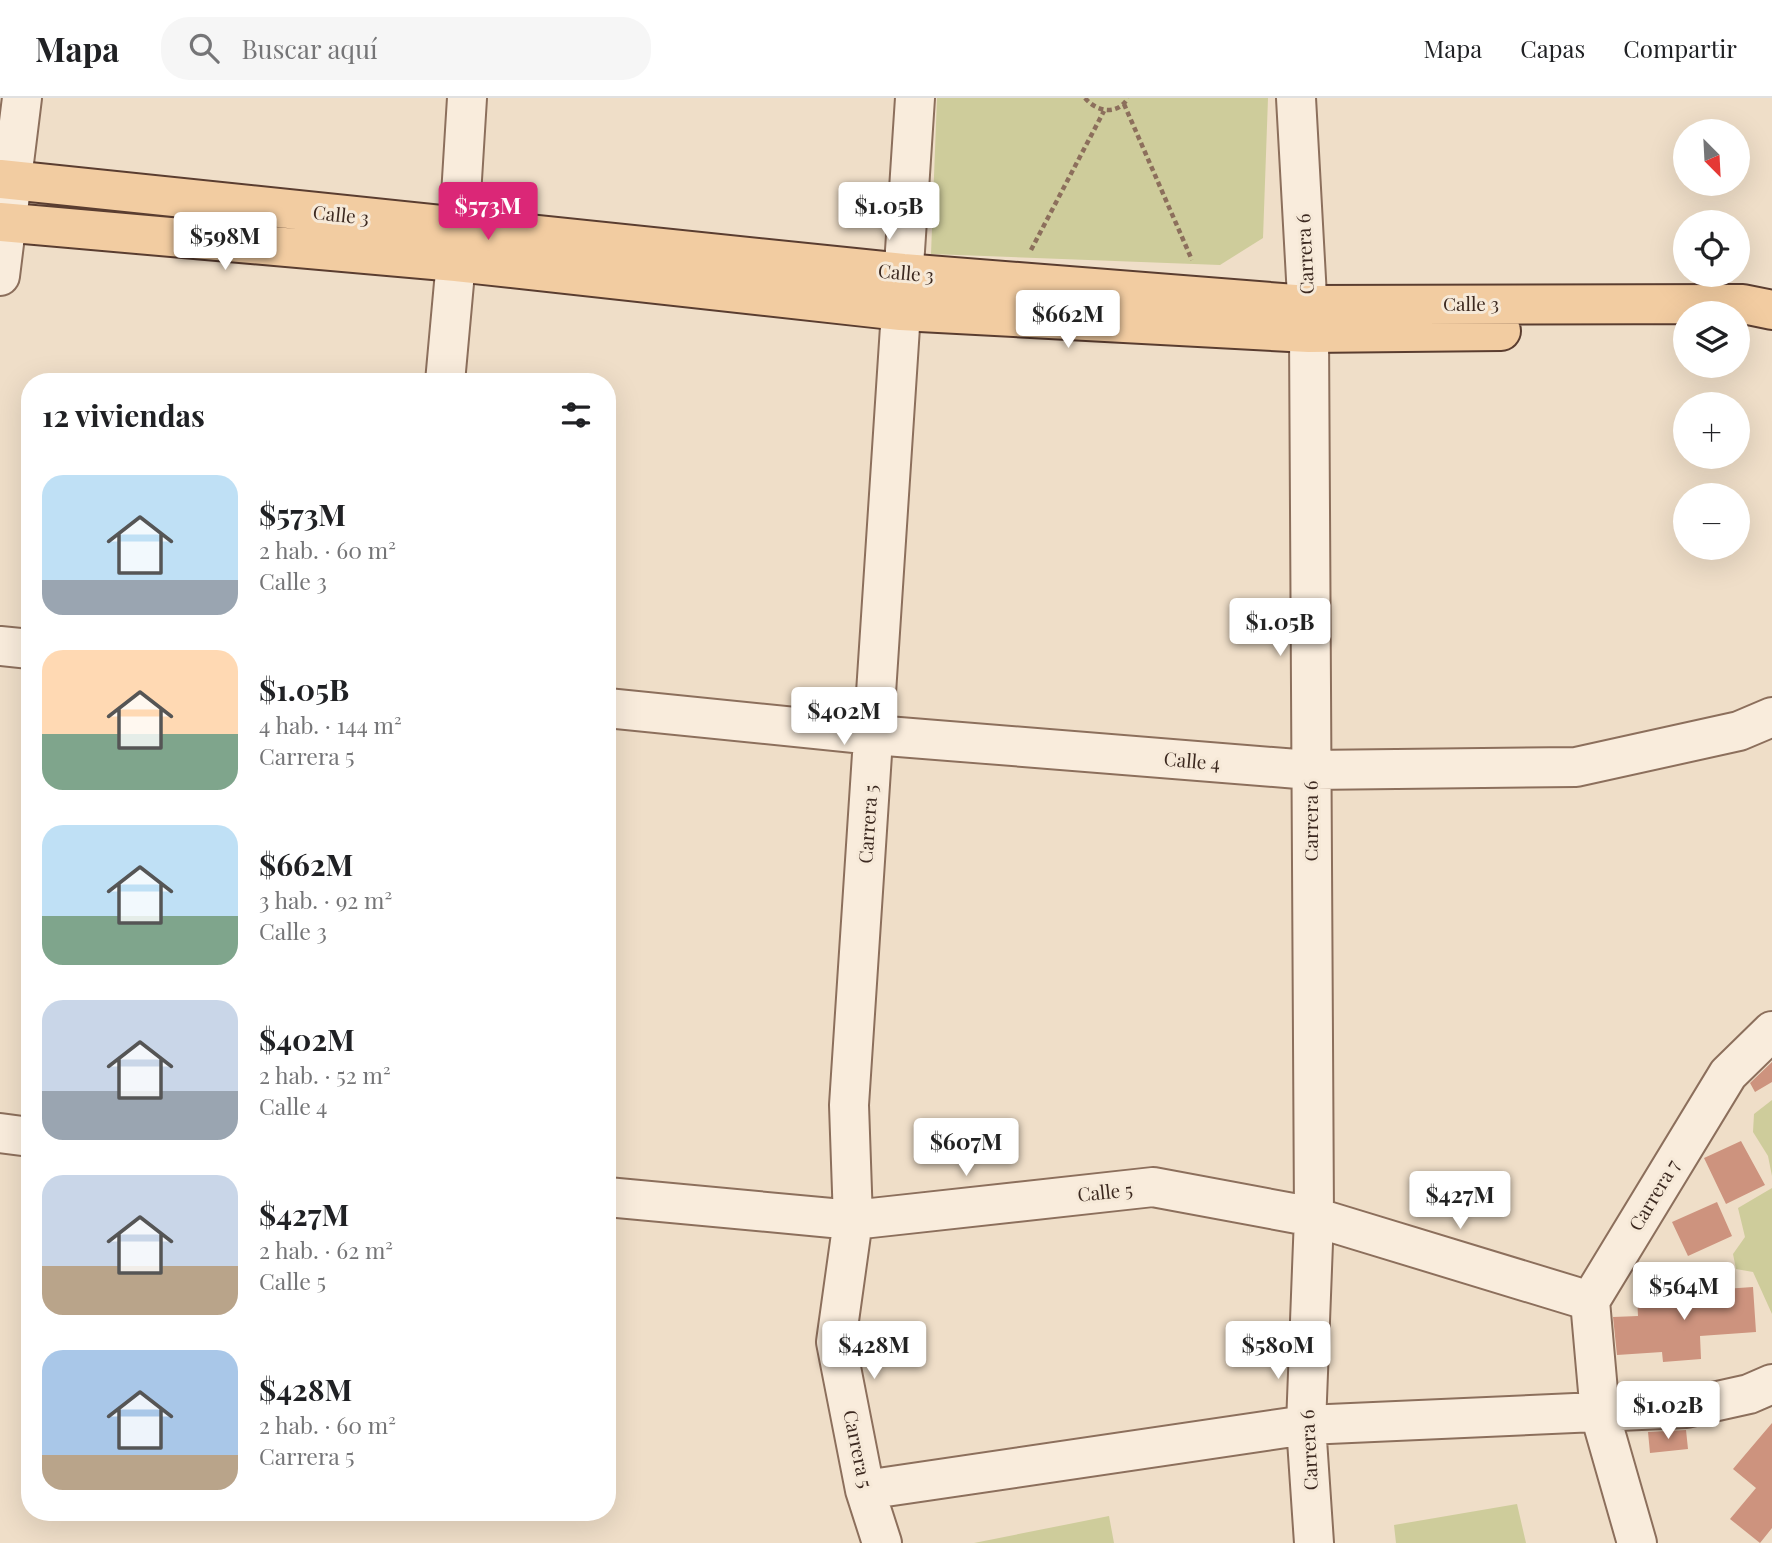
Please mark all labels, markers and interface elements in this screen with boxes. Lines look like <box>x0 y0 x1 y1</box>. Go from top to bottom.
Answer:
search box <box>161 17 651 80</box>
text: Mapa <box>35 26 119 70</box>
icon: search <box>185 29 223 67</box>
text: Buscar aquí <box>241 31 378 66</box>
text: Mapa <box>1424 32 1482 64</box>
text: Capas <box>1520 32 1585 64</box>
text: Compartir <box>1623 32 1737 64</box>
north arrow <box>1673 119 1750 196</box>
map controls <box>1673 119 1750 560</box>
pin: $573M <box>439 183 537 242</box>
pin: $1.05B <box>832 183 946 242</box>
text: $573M <box>455 189 521 220</box>
text: $1.05B <box>854 189 924 220</box>
street label: Calle 3 <box>312 198 370 230</box>
button: locate <box>1673 210 1750 287</box>
pin: $598M <box>176 212 274 272</box>
street label: Carrera 6 <box>1289 213 1319 295</box>
text: $598M <box>190 219 260 250</box>
street label: Calle 3 <box>877 257 935 287</box>
pin: $662M <box>1019 290 1117 350</box>
street label: Calle 3 <box>1443 290 1499 316</box>
text: $662M <box>1032 297 1104 328</box>
button: layers <box>1673 301 1750 378</box>
button: + <box>1673 392 1750 469</box>
text: 12 viviendas <box>42 395 205 435</box>
icon: filters <box>557 396 595 434</box>
button: − <box>1673 483 1750 560</box>
text: $573M <box>259 494 346 534</box>
icon: home <box>98 503 182 587</box>
text: 2 hab. · 60 m² <box>259 534 396 565</box>
text: Calle 3 <box>259 565 327 596</box>
pin: $1.05B <box>1223 598 1337 658</box>
text: $1.05B <box>1245 605 1315 636</box>
text: $1.05B <box>259 669 349 709</box>
icon: home <box>98 678 182 762</box>
pin: $402M <box>795 688 893 747</box>
text: $402M <box>807 694 881 725</box>
text: 4 hab. · 144 m² <box>259 709 402 740</box>
text: Carrera 5 <box>259 740 355 771</box>
street label: Calle 4 <box>1163 745 1221 775</box>
street label: Carrera 6 <box>1297 780 1323 861</box>
street label: Carrera 5 <box>851 784 883 864</box>
text: $662M <box>259 844 353 884</box>
icon: home <box>98 853 182 937</box>
text: 3 hab. · 92 m² <box>259 884 392 915</box>
text: Calle 3 <box>259 915 327 946</box>
text: $402M <box>259 1019 355 1059</box>
icon: home <box>98 1028 182 1112</box>
text: 2 hab. · 52 m² <box>259 1059 391 1090</box>
text: Calle 4 <box>259 1090 327 1121</box>
pin: $607M <box>917 1118 1015 1178</box>
text: $607M <box>930 1125 1002 1156</box>
street label: Carrera 7 <box>1622 1154 1685 1235</box>
pin: $427M <box>1411 1172 1509 1231</box>
street label: Calle 5 <box>1076 1175 1134 1207</box>
text: $427M <box>1425 1178 1495 1209</box>
text: $427M <box>259 1194 349 1234</box>
icon: home <box>98 1203 182 1287</box>
text: 2 hab. · 62 m² <box>259 1234 393 1265</box>
pin: $564M <box>1635 1262 1733 1322</box>
text: Calle 5 <box>259 1265 326 1296</box>
text: $564M <box>1649 1269 1719 1300</box>
pin: $428M <box>825 1322 923 1381</box>
pin: $580M <box>1229 1322 1327 1381</box>
text: $428M <box>838 1328 910 1359</box>
text: $580M <box>1242 1328 1314 1359</box>
text: $428M <box>259 1369 352 1409</box>
icon: home <box>98 1378 182 1462</box>
pin: $1.02B <box>1611 1382 1725 1441</box>
text: $1.02B <box>1633 1388 1703 1419</box>
street label: Carrera 5 <box>838 1407 880 1490</box>
text: 2 hab. · 60 m² <box>259 1409 396 1440</box>
street label: Carrera 6 <box>1293 1409 1323 1491</box>
text: Carrera 5 <box>259 1440 355 1471</box>

